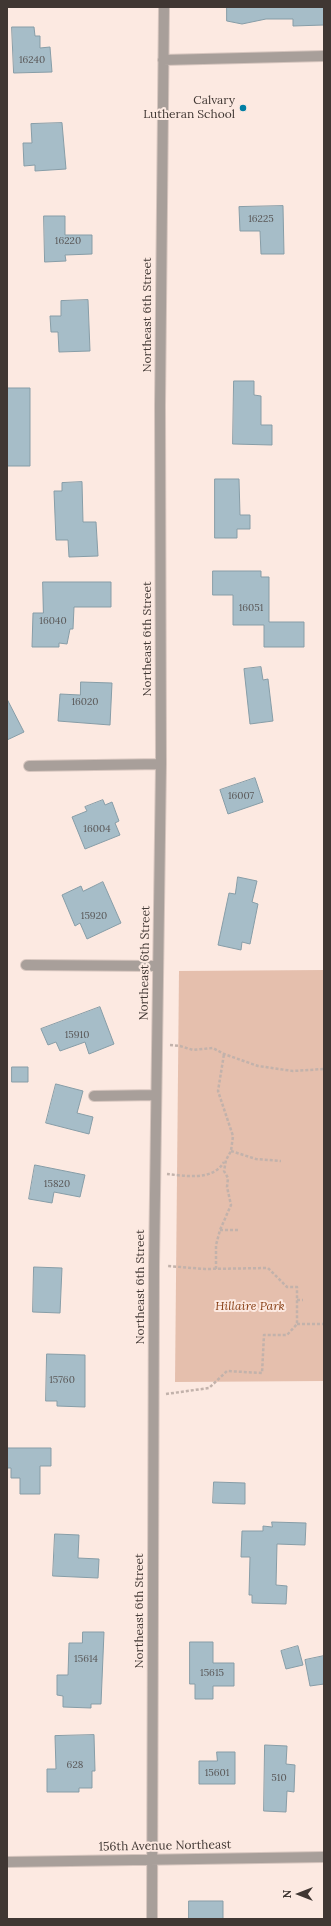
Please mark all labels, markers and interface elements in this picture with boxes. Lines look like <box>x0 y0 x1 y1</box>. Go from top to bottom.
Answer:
house number: 16240 <box>19 54 45 66</box>
place label: Calvary Lutheran School <box>143 94 235 122</box>
marker: Calvary Lutheran School <box>238 103 248 113</box>
house number: 16225 <box>248 213 274 225</box>
house number: 16220 <box>55 235 81 247</box>
street label: Northeast 6th Street <box>141 257 155 373</box>
street label: Northeast 6th Street <box>141 581 155 697</box>
house number: 16051 <box>239 602 263 614</box>
house number: 16040 <box>39 615 67 627</box>
house number: 16020 <box>71 696 99 708</box>
house number: 16007 <box>228 790 254 802</box>
house number: 16004 <box>83 823 111 835</box>
street label: Northeast 6th Street <box>137 905 153 1021</box>
house number: 15920 <box>81 910 107 922</box>
house number: 15910 <box>65 1029 89 1041</box>
house number: 15820 <box>44 1178 70 1190</box>
street label: Northeast 6th Street <box>134 1229 148 1345</box>
park label: Hillaire Park <box>215 1300 285 1314</box>
house number: 15760 <box>49 1374 75 1386</box>
street label: Northeast 6th Street <box>133 1553 147 1669</box>
house number: 15614 <box>74 1653 98 1665</box>
house number: 15615 <box>200 1667 224 1679</box>
house number: 628 <box>67 1759 83 1771</box>
house number: 15601 <box>205 1767 229 1779</box>
house number: 510 <box>271 1772 287 1784</box>
street label: 156th Avenue Northeast <box>99 1838 231 1854</box>
north arrow <box>279 1874 319 1914</box>
text: N <box>280 1890 294 1898</box>

